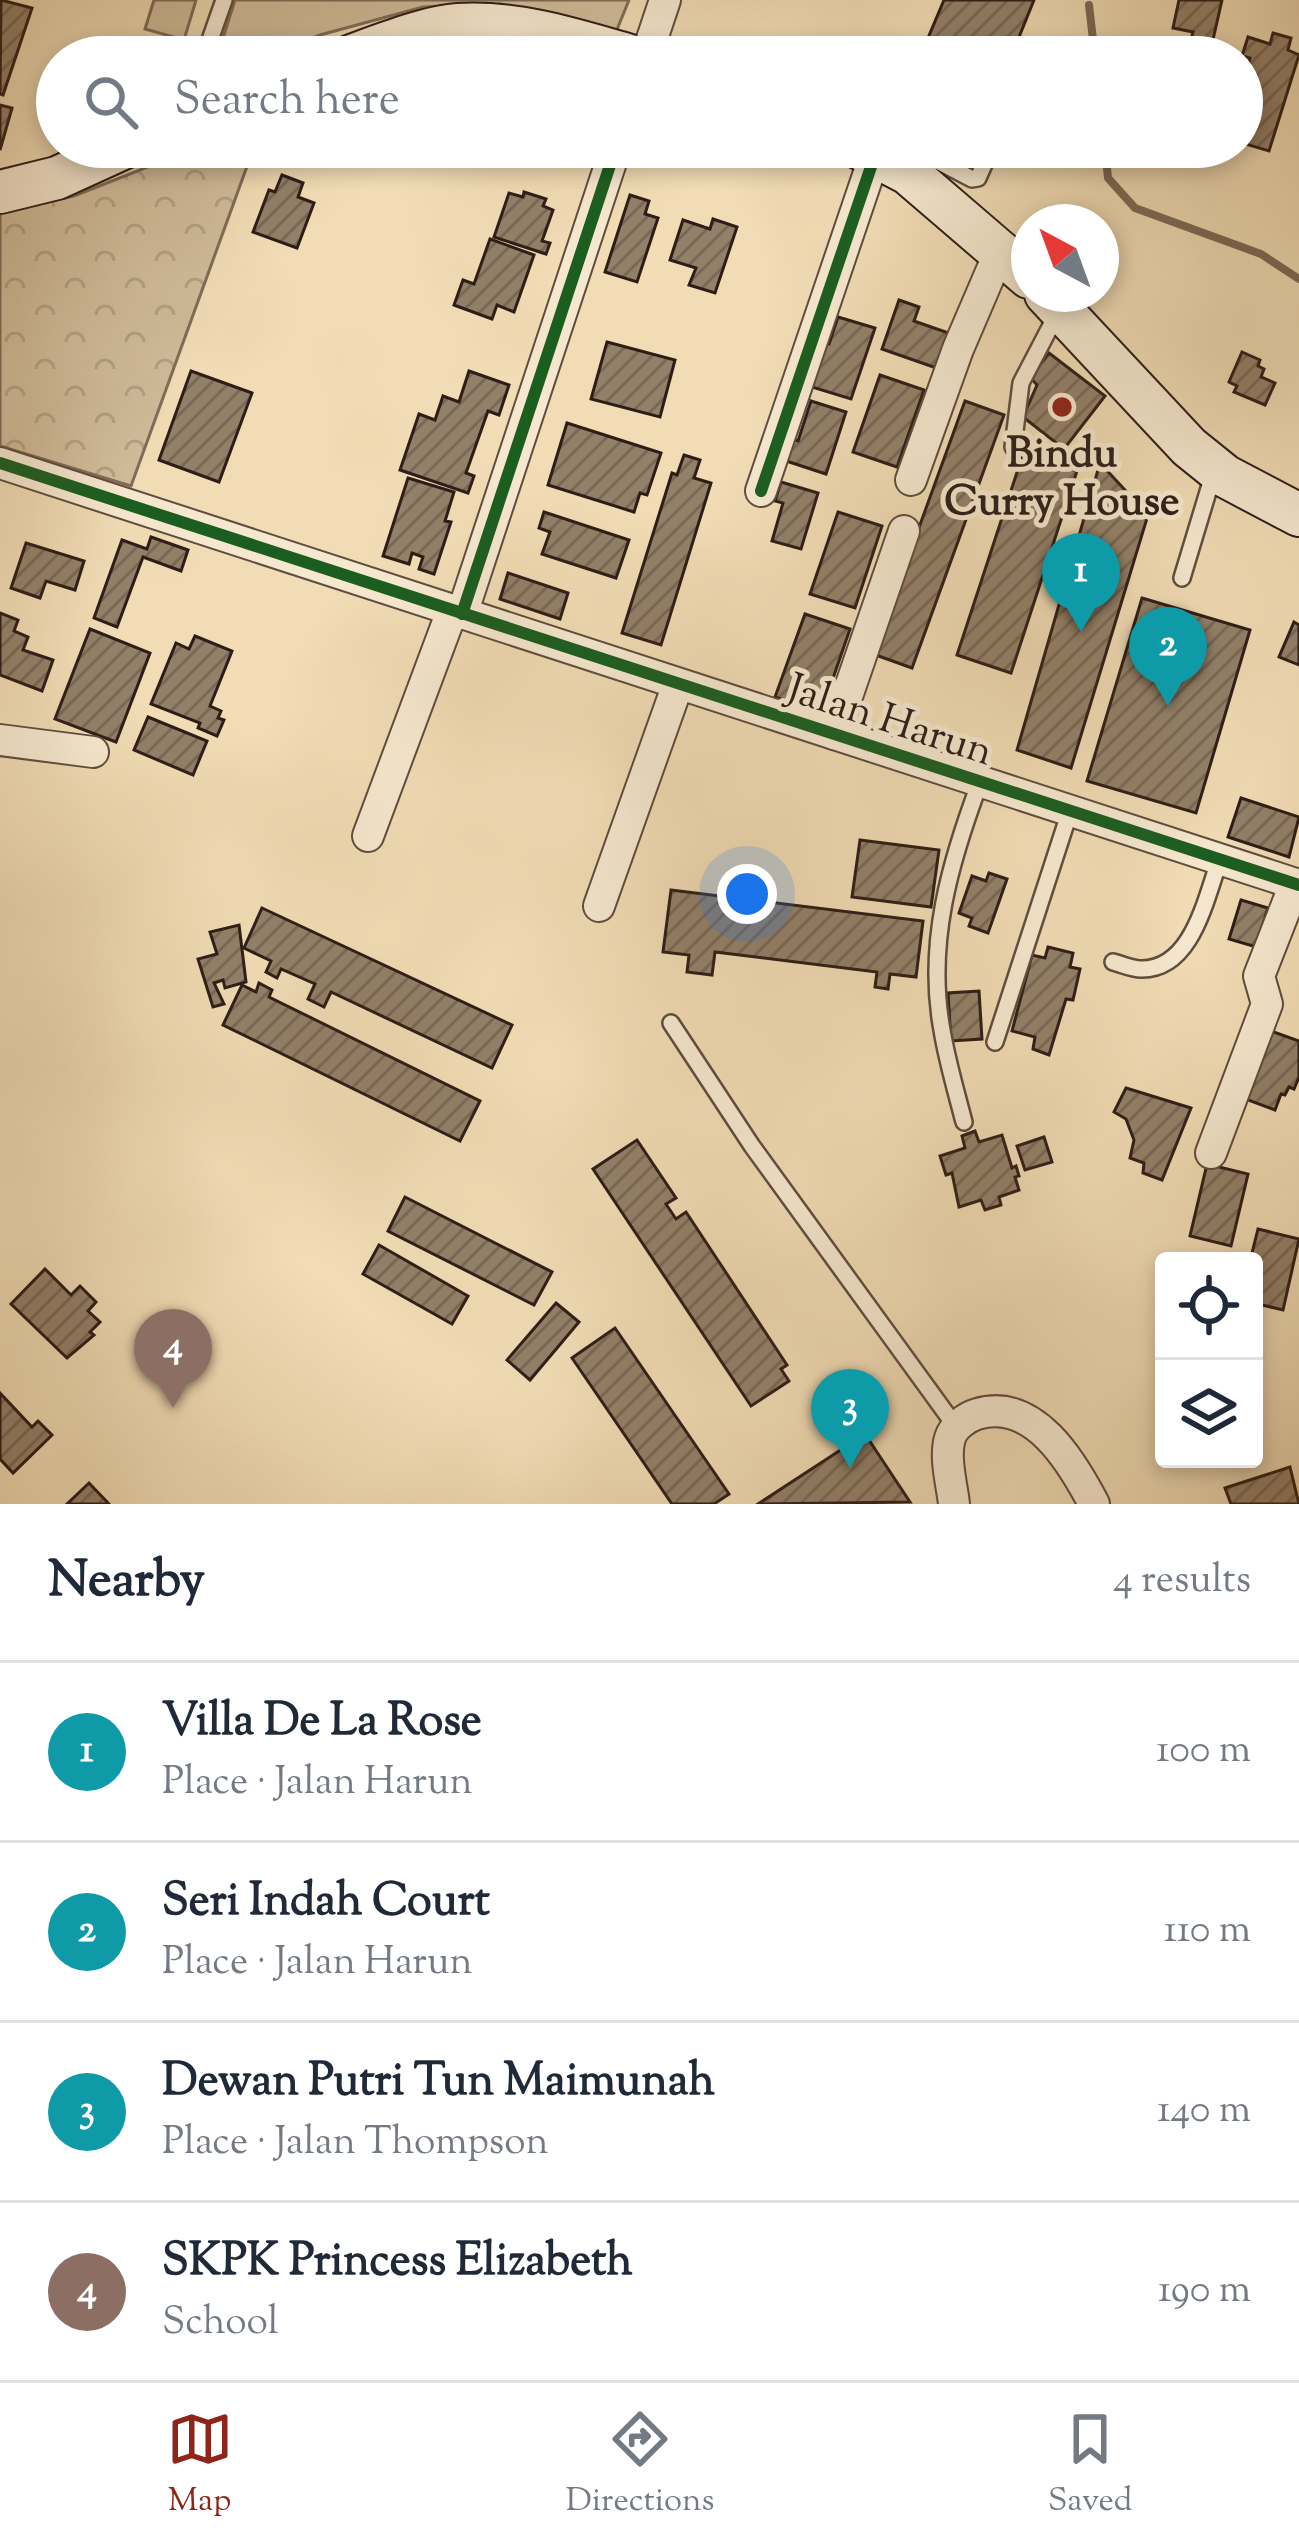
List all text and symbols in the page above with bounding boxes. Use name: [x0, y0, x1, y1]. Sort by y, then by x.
search box: [36, 36, 1263, 168]
icon: search: [78, 69, 144, 135]
text: Search here: [174, 70, 400, 135]
north arrow: [1011, 204, 1119, 312]
marker: Bindu Curry House: [1049, 394, 1075, 420]
place label: Bindu Curry House: [944, 426, 1180, 534]
pin: 1: [1042, 533, 1120, 632]
pin: 2: [1129, 607, 1207, 706]
street label: Jalan Harun: [777, 661, 1000, 784]
your location: [717, 864, 777, 924]
map controls: [1155, 1252, 1263, 1468]
button: locate: [1155, 1252, 1263, 1360]
pin: 4: [134, 1309, 212, 1408]
button: layers: [1155, 1360, 1263, 1468]
pin: 3: [811, 1369, 889, 1468]
text: Nearby: [48, 1546, 205, 1619]
text: 4 results: [1113, 1554, 1251, 1610]
text: Villa De La Rose: [162, 1691, 482, 1756]
text: 1: [80, 1724, 94, 1780]
text: 100 m: [1156, 1724, 1251, 1780]
text: Place · Jalan Harun: [162, 1756, 472, 1812]
text: Seri Indah Court: [162, 1871, 490, 1936]
text: 2: [78, 1904, 96, 1960]
text: 110 m: [1164, 1904, 1251, 1960]
text: Place · Jalan Harun: [162, 1936, 472, 1992]
text: Dewan Putri Tun Maimunah: [162, 2051, 715, 2116]
text: 3: [79, 2084, 95, 2140]
text: 140 m: [1157, 2084, 1251, 2140]
text: Place · Jalan Thompson: [162, 2116, 549, 2172]
text: SKPK Princess Elizabeth: [162, 2231, 633, 2296]
text: 4: [77, 2264, 97, 2320]
text: 190 m: [1158, 2264, 1251, 2320]
text: School: [162, 2296, 279, 2352]
tab: Map: [167, 2406, 233, 2526]
tab: Directions: [566, 2406, 715, 2526]
tab: Saved: [1048, 2406, 1132, 2526]

